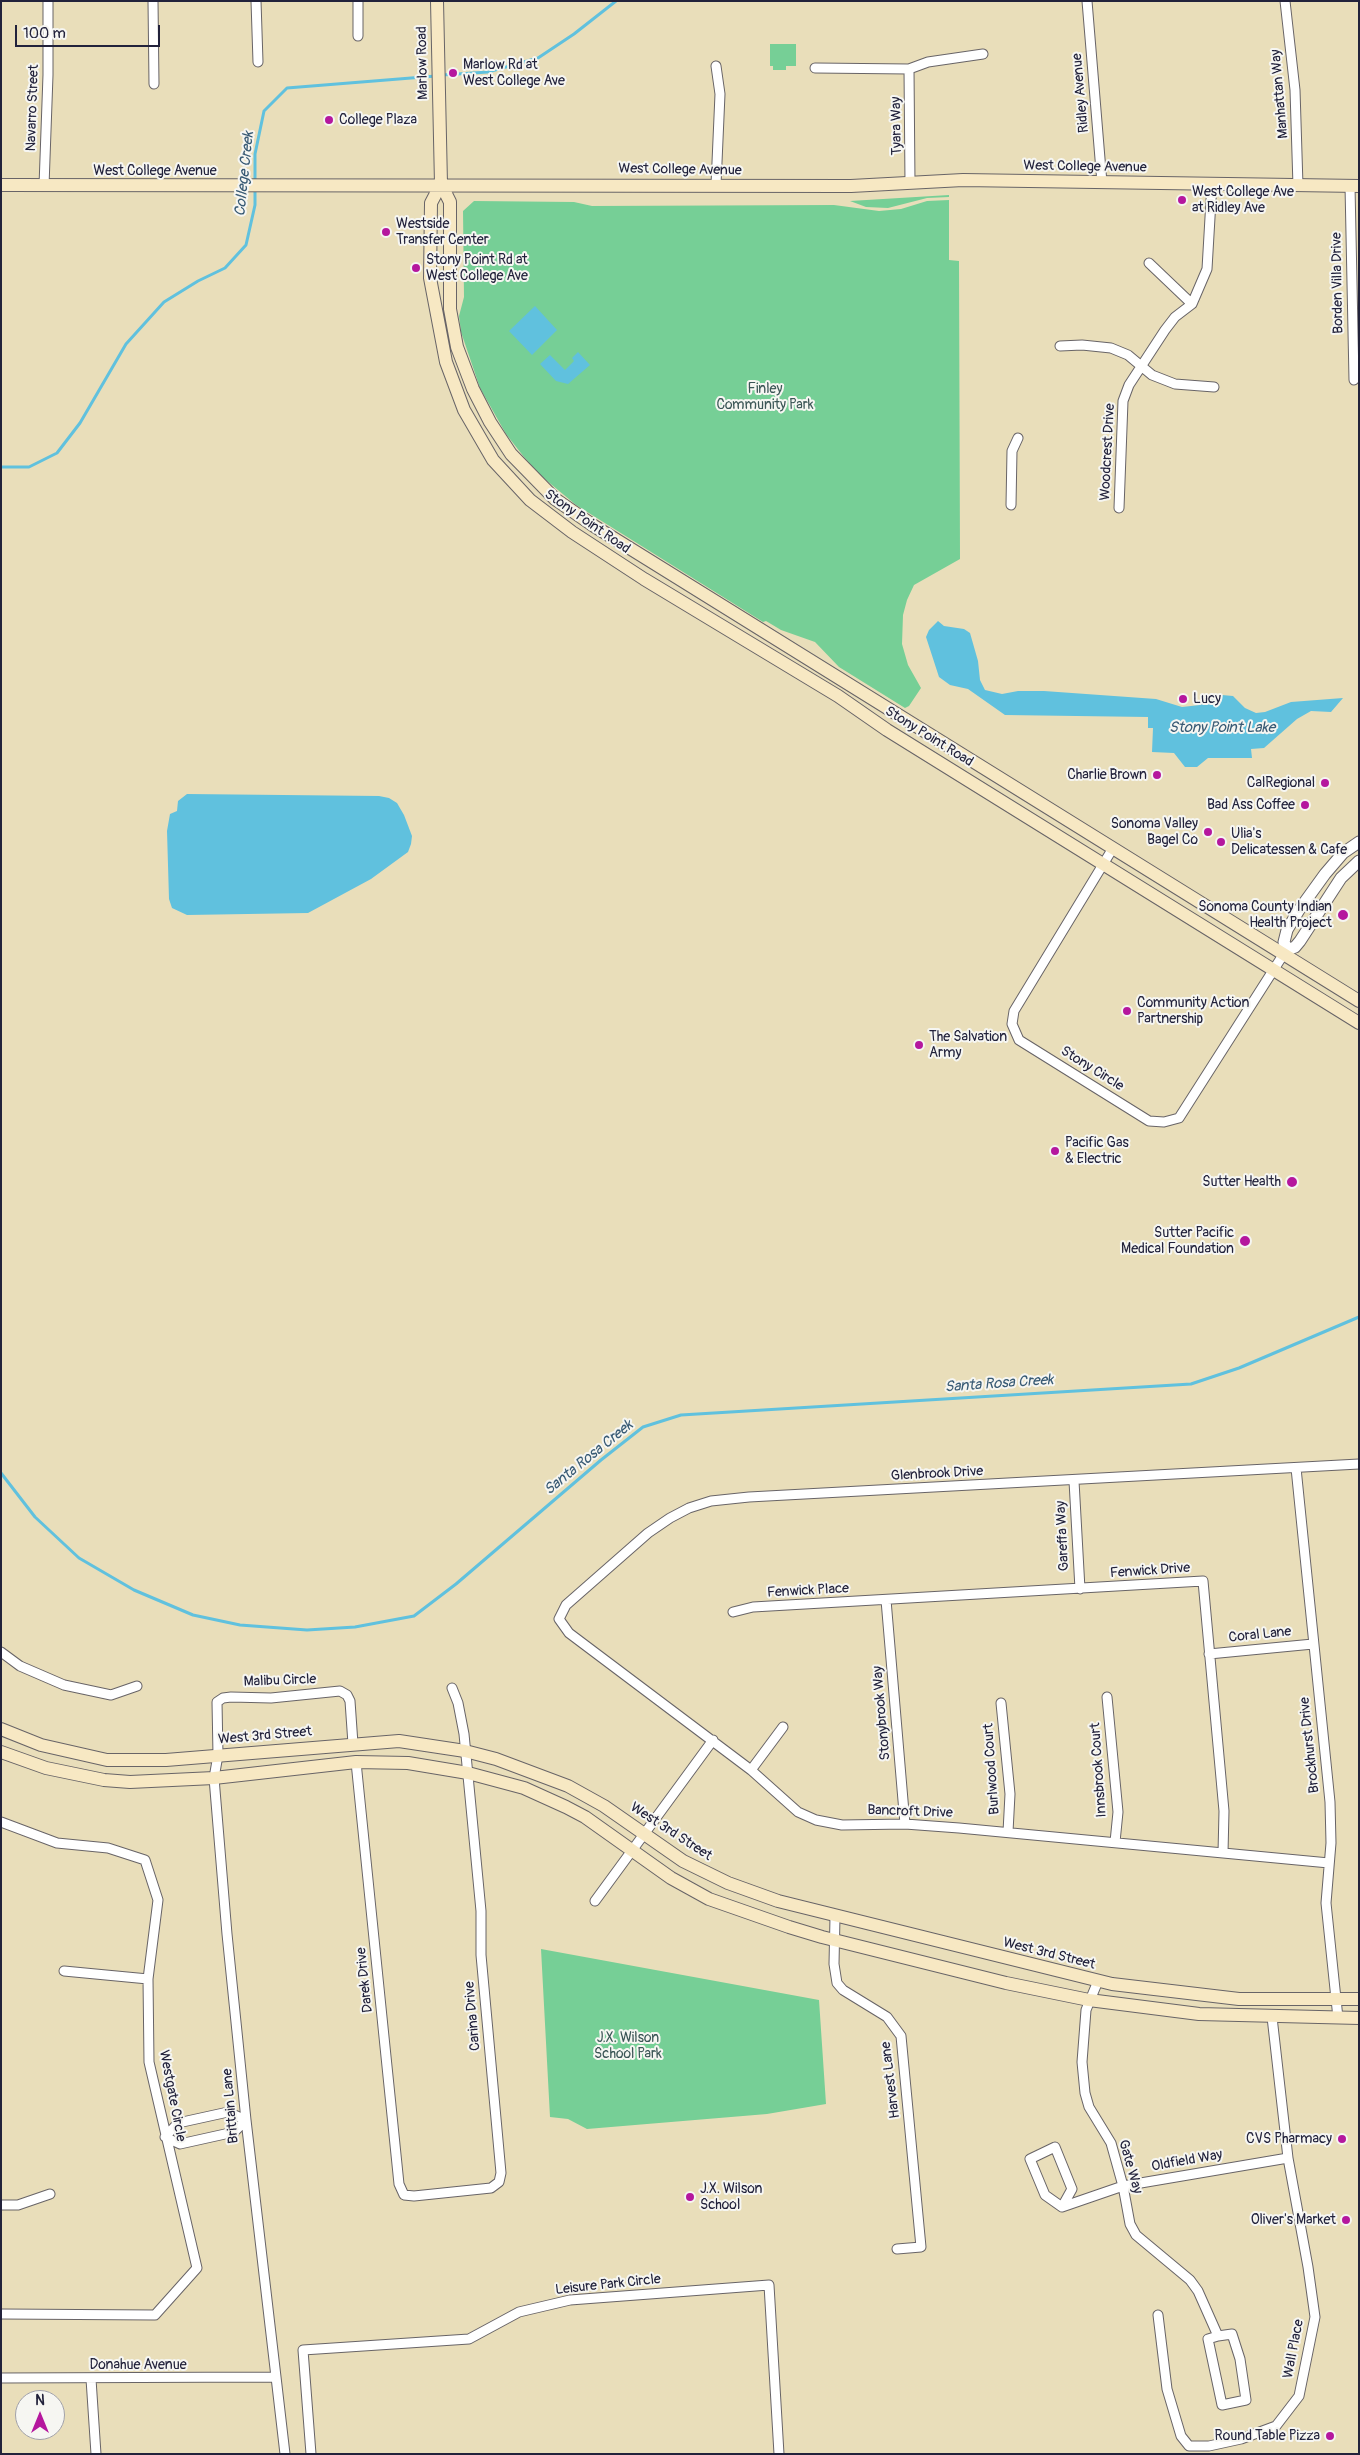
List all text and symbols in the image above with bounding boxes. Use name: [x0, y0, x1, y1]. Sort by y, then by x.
scale bar: [18, 15, 162, 47]
text: 100 m: [23, 24, 66, 43]
street label: Marlow Road: [414, 26, 432, 100]
street label: Manhattan Way: [1268, 49, 1292, 139]
street label: Ridley Avenue: [1069, 53, 1093, 133]
place label: Marlow Rd at West College Ave: [463, 57, 565, 90]
street label: Navarro Street: [23, 64, 43, 152]
marker: Marlow Rd at West College Ave: [447, 67, 459, 79]
street label: Tyara Way: [888, 96, 906, 156]
place label: College Plaza: [339, 112, 417, 128]
marker: College Plaza: [323, 114, 335, 126]
water label: College Creek: [232, 131, 258, 217]
street label: West College Avenue: [1023, 158, 1147, 176]
street label: West College Avenue: [618, 161, 742, 179]
street label: West College Avenue: [93, 163, 217, 179]
place label: West College Ave at Ridley Ave: [1192, 184, 1294, 216]
marker: West College Ave at Ridley Ave: [1176, 194, 1188, 206]
place label: Westside Transfer Center: [396, 216, 489, 248]
marker: Westside Transfer Center: [380, 226, 392, 238]
street label: Borden Villa Drive: [1329, 232, 1347, 334]
place label: Stony Point Rd at West College Ave: [426, 252, 528, 284]
marker: Stony Point Rd at West College Ave: [410, 262, 422, 274]
park label: Finley Community Park: [716, 381, 814, 414]
street label: Woodcrest Drive: [1097, 403, 1119, 501]
street label: Stony Point Road: [541, 486, 633, 558]
place label: Lucy: [1193, 691, 1221, 707]
marker: Lucy: [1177, 693, 1189, 705]
street label: Stony Point Road: [882, 703, 976, 771]
water label: Stony Point Lake: [1169, 719, 1275, 737]
place label: Charlie Brown: [1067, 767, 1147, 783]
marker: Charlie Brown: [1151, 769, 1163, 781]
place label: CalRegional: [1247, 775, 1315, 791]
marker: CalRegional: [1319, 777, 1331, 789]
place label: Bad Ass Coffee: [1207, 797, 1295, 813]
marker: Bad Ass Coffee: [1299, 799, 1311, 811]
place label: Sonoma Valley Bagel Co: [1111, 816, 1198, 849]
marker: Sonoma Valley Bagel Co: [1202, 826, 1214, 838]
place label: Ulia's Delicatessen & Cafe: [1231, 826, 1347, 859]
marker: Ulia's Delicatessen & Cafe: [1215, 836, 1227, 848]
place label: Sonoma County Indian Health Project: [1198, 899, 1332, 932]
marker: Sonoma County Indian Health Project: [1336, 908, 1350, 922]
place label: Community Action Partnership: [1137, 995, 1249, 1028]
marker: Community Action Partnership: [1121, 1005, 1133, 1017]
place label: The Salvation Army: [929, 1029, 1007, 1062]
marker: The Salvation Army: [913, 1039, 925, 1051]
street label: Stony Circle: [1057, 1043, 1127, 1095]
place label: Pacific Gas & Electric: [1065, 1135, 1129, 1168]
marker: Pacific Gas & Electric: [1049, 1145, 1061, 1157]
place label: Sutter Health: [1202, 1174, 1281, 1190]
marker: Sutter Health: [1285, 1175, 1299, 1189]
place label: Sutter Pacific Medical Foundation: [1121, 1225, 1234, 1258]
marker: Sutter Pacific Medical Foundation: [1238, 1234, 1252, 1248]
water label: Santa Rosa Creek: [944, 1371, 1054, 1397]
water label: Santa Rosa Creek: [541, 1417, 637, 1499]
street label: Glenbrook Drive: [890, 1463, 984, 1485]
street label: Gareffa Way: [1053, 1500, 1073, 1572]
street label: Fenwick Drive: [1109, 1560, 1191, 1582]
street label: Fenwick Place: [767, 1580, 849, 1602]
street label: Coral Lane: [1228, 1623, 1292, 1647]
street label: Stonybrook Way: [870, 1665, 894, 1761]
street label: Malibu Circle: [243, 1671, 317, 1691]
street label: Brockhurst Drive: [1297, 1696, 1323, 1794]
street label: Innsbrook Court: [1087, 1722, 1111, 1818]
street label: Burlwood Court: [980, 1723, 1004, 1815]
street label: West 3rd Street: [217, 1724, 313, 1748]
street label: West 3rd Street: [627, 1799, 715, 1865]
street label: Bancroft Drive: [867, 1802, 953, 1822]
street label: West 3rd Street: [1001, 1934, 1097, 1974]
street label: Darek Drive: [353, 1946, 377, 2014]
street label: Carina Drive: [462, 1980, 484, 2052]
park label: J.X. Wilson School Park: [594, 2030, 662, 2062]
street label: Harvest Lane: [878, 2041, 904, 2119]
street label: Westgate Circle: [155, 2049, 189, 2143]
street label: Brittain Lane: [219, 2068, 243, 2144]
place label: CVS Pharmacy: [1246, 2131, 1332, 2147]
marker: CVS Pharmacy: [1336, 2133, 1348, 2145]
street label: Gate Way: [1114, 2138, 1146, 2196]
street label: Oldfield Way: [1150, 2146, 1224, 2176]
place label: J.X. Wilson School: [700, 2181, 762, 2214]
marker: J.X. Wilson School: [684, 2191, 696, 2203]
place label: Oliver's Market: [1251, 2212, 1336, 2228]
marker: Oliver's Market: [1340, 2214, 1352, 2226]
street label: Leisure Park Circle: [554, 2271, 662, 2299]
street label: Wall Place: [1280, 2318, 1308, 2380]
street label: Donahue Avenue: [89, 2357, 187, 2373]
north arrow: [15, 2390, 65, 2440]
text: N: [35, 2392, 45, 2409]
place label: Round Table Pizza: [1215, 2428, 1320, 2444]
marker: Round Table Pizza: [1324, 2430, 1336, 2442]

